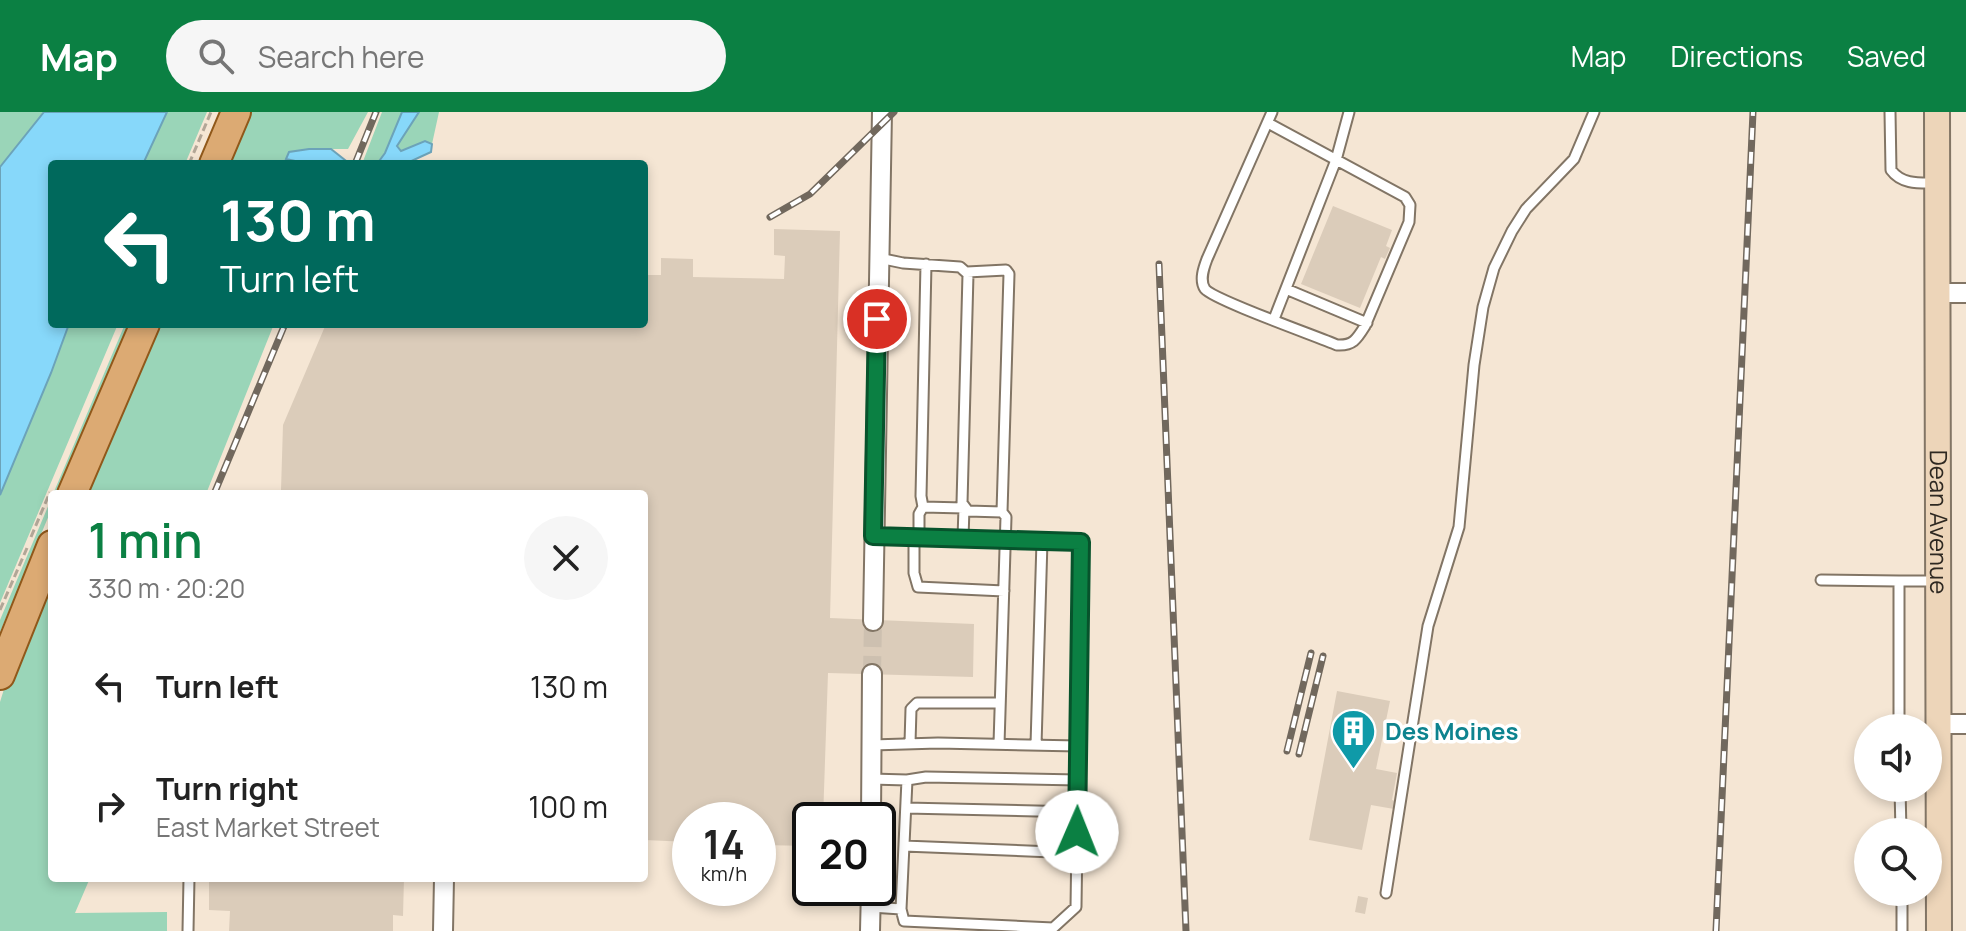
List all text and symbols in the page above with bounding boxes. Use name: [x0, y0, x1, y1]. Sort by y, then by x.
search box: [166, 20, 726, 92]
text: Map: [40, 30, 118, 82]
icon: search: [194, 34, 238, 78]
text: Search here: [258, 36, 425, 77]
text: Map: [1571, 37, 1626, 75]
text: Directions: [1670, 37, 1803, 75]
text: Saved: [1847, 37, 1926, 75]
text: 130 m: [220, 181, 376, 258]
icon: left: [88, 192, 192, 296]
text: Turn left: [220, 254, 359, 303]
pin: [843, 285, 911, 353]
icon: arrive: [855, 297, 899, 341]
street label: Dean Avenue: [1923, 450, 1956, 594]
text: 1 min: [88, 507, 202, 572]
button: close: [524, 516, 608, 600]
text: 330 m · 20:20: [88, 570, 245, 606]
icon: left: [88, 664, 132, 708]
text: Turn left: [156, 666, 279, 707]
text: 130 m: [530, 666, 608, 707]
building icon: Des Moines: [1330, 708, 1378, 771]
place label: Des Moines: [1385, 714, 1518, 747]
map controls: [1854, 714, 1942, 906]
button: sound: [1854, 714, 1942, 802]
text: Turn right: [156, 768, 299, 809]
icon: right: [88, 784, 132, 828]
text: 100 m: [528, 786, 608, 827]
position arrow: [1035, 790, 1119, 874]
speed limit sign: 20: [792, 802, 896, 906]
text: East Market Street: [156, 809, 380, 845]
text: 14: [703, 816, 745, 871]
button: search: [1854, 818, 1942, 906]
text: km/h: [701, 860, 747, 887]

